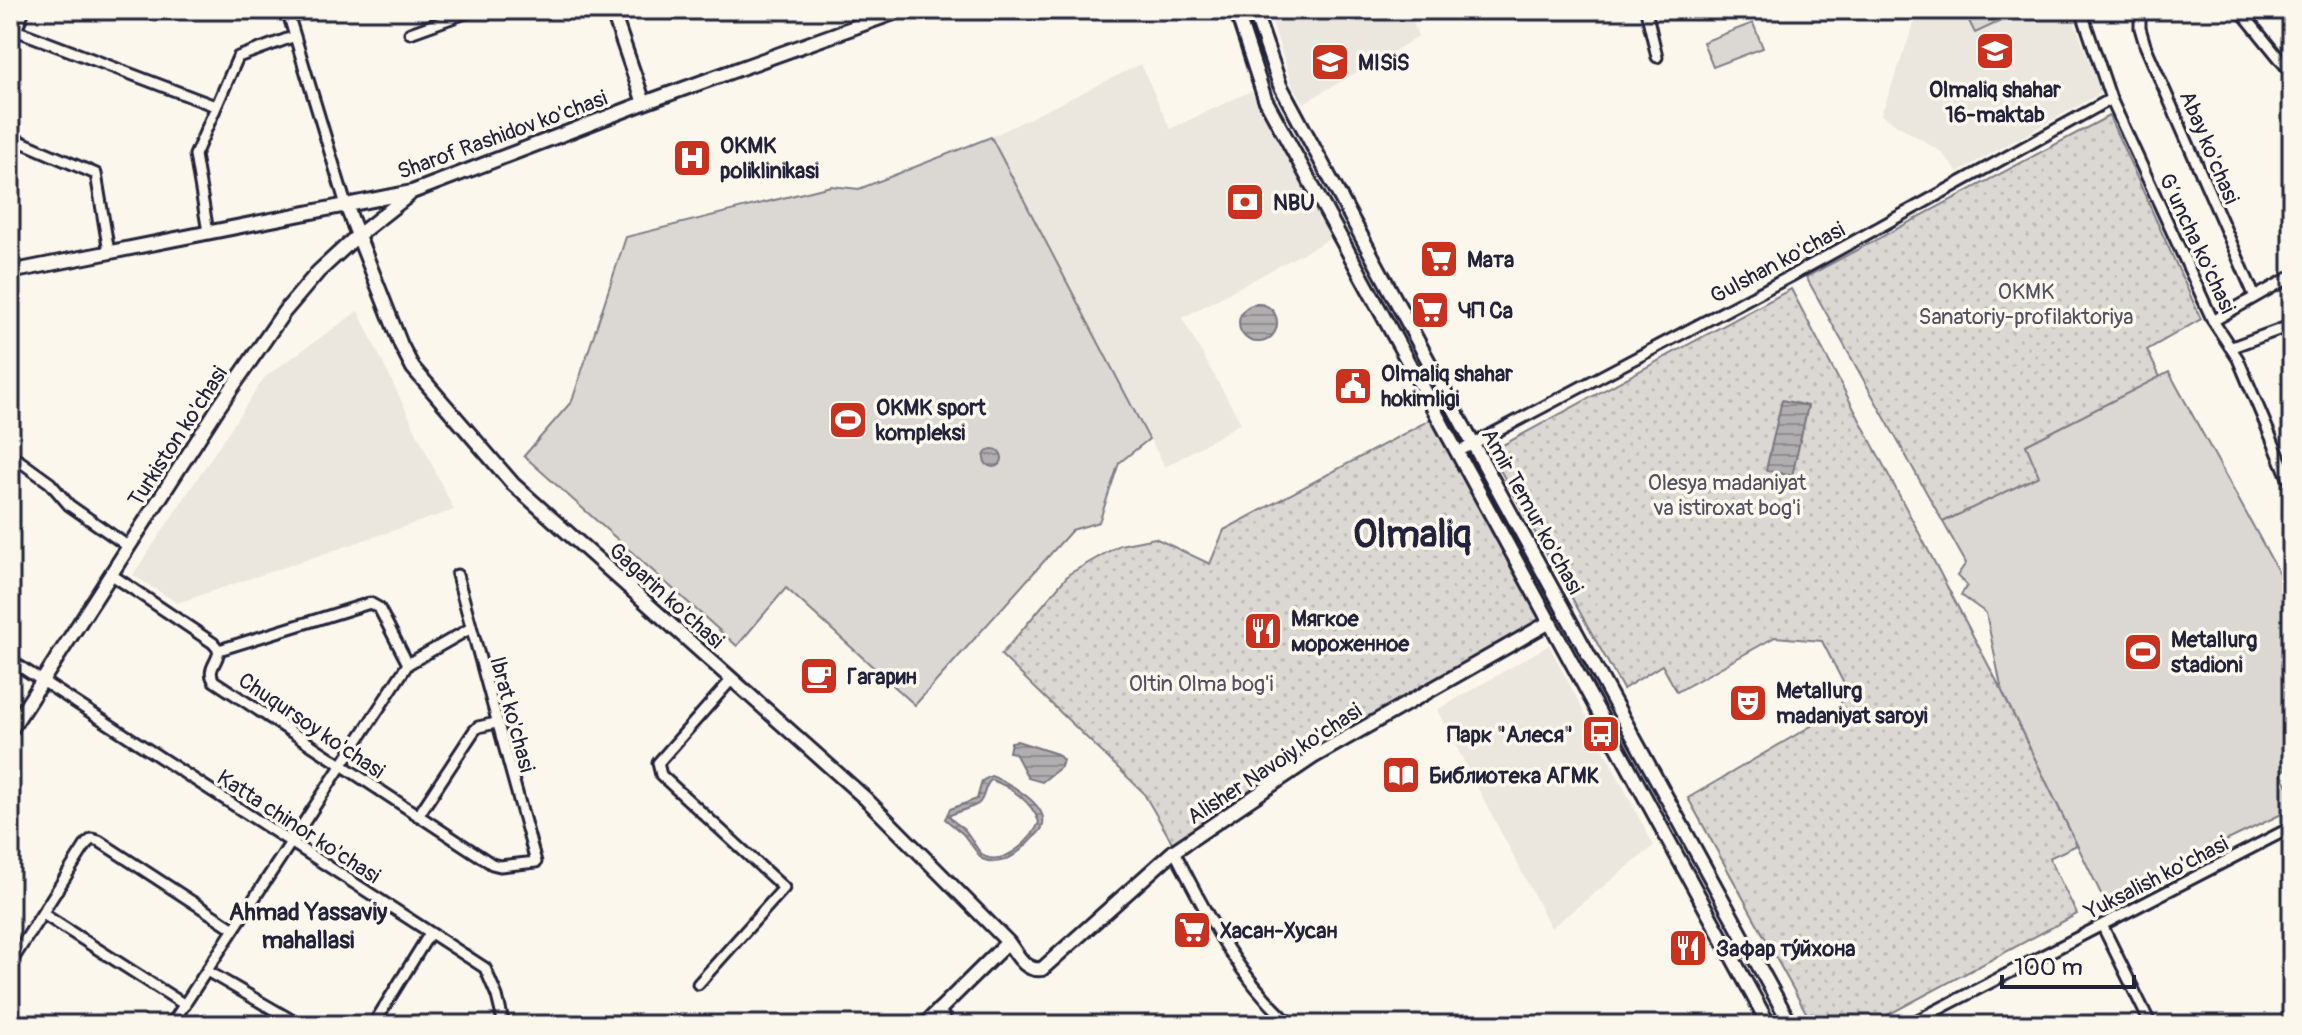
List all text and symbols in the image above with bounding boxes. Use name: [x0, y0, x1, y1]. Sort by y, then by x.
school or university icon: Olmaliq shahar 16-maktab: [1974, 30, 2016, 72]
school or university icon: MISiS: [1309, 41, 1351, 83]
place label: MISiS: [1358, 49, 1410, 77]
place label: Olmaliq shahar 16-maktab: [1929, 76, 2062, 129]
street label: Sharof Rashidov ko'chasi: [394, 84, 611, 186]
street label: Abay ko'chasi: [2173, 87, 2246, 208]
place label: OKMK poliklinikasi: [720, 132, 819, 185]
hospital icon: OKMK poliklinikasi: [671, 137, 713, 179]
street label: G‘uncha ko'chasi: [2152, 169, 2242, 318]
bank icon: NBU: [1224, 181, 1266, 223]
place label: NBU: [1273, 189, 1315, 217]
street label: Gulshan ko'chasi: [1705, 216, 1850, 310]
supermarket icon: Мата: [1418, 238, 1460, 280]
place label: Мата: [1467, 246, 1514, 274]
park label: OKMK Sanatoriy-profilaktoriya: [1919, 278, 2133, 331]
supermarket icon: ЧП Са: [1409, 289, 1451, 331]
place label: ЧП Са: [1458, 297, 1513, 325]
place label: Olmaliq shahar hokimligi: [1381, 360, 1514, 413]
street label: Turkiston ko'chasi: [122, 361, 234, 512]
public building icon: Olmaliq shahar hokimligi: [1332, 365, 1374, 407]
place label: OKMK sport kompleksi: [875, 394, 987, 447]
sports icon: OKMK sport kompleksi: [827, 399, 869, 441]
street label: Amir Temur ko'chasi: [1475, 424, 1589, 599]
park label: Olesya madaniyat va istiroxat bog'i: [1648, 469, 1806, 522]
district label: Olmaliq: [1353, 511, 1471, 559]
street label: Gagarin ko'chasi: [603, 537, 730, 655]
place label: Мягкое мороженное: [1291, 605, 1410, 658]
restaurant icon: Мягкое мороженное: [1242, 610, 1284, 652]
place label: Metallurg stadioni: [2171, 626, 2257, 679]
sports icon: Metallurg stadioni: [2122, 631, 2164, 673]
street label: Ibrat ko'chasi: [483, 653, 541, 775]
cafe icon: Гагарин: [798, 655, 840, 697]
place label: Гагарин: [847, 663, 917, 691]
street label: Chuqursoy ko'chasi: [233, 666, 390, 785]
park label: Oltin Olma bog'i: [1129, 670, 1273, 698]
place label: Metallurg madaniyat saroyi: [1776, 677, 1928, 730]
theatre icon: Metallurg madaniyat saroyi: [1727, 682, 1769, 724]
street label: Alisher Navoiy ko'chasi: [1182, 697, 1367, 831]
bus stop icon: Парк "Алеся": [1580, 713, 1622, 755]
place label: Парк "Алеся": [1447, 721, 1573, 749]
library icon: Библиотека АГМК: [1380, 754, 1422, 796]
place label: Библиотека АГМК: [1429, 762, 1599, 790]
street label: Katta chinor ko'chasi: [212, 764, 385, 890]
street label: Yuksalish ko'chasi: [2079, 830, 2233, 927]
district label: Ahmad Yassaviy mahallasi: [229, 898, 388, 955]
supermarket icon: Хасан-Хусан: [1171, 909, 1213, 951]
place label: Хасан-Хусан: [1220, 917, 1337, 945]
restaurant icon: Зафар тýйхона: [1667, 927, 1709, 969]
place label: Зафар тýйхона: [1716, 935, 1855, 963]
scale bar: [2002, 939, 2134, 989]
text: 100 m: [2014, 953, 2083, 982]

